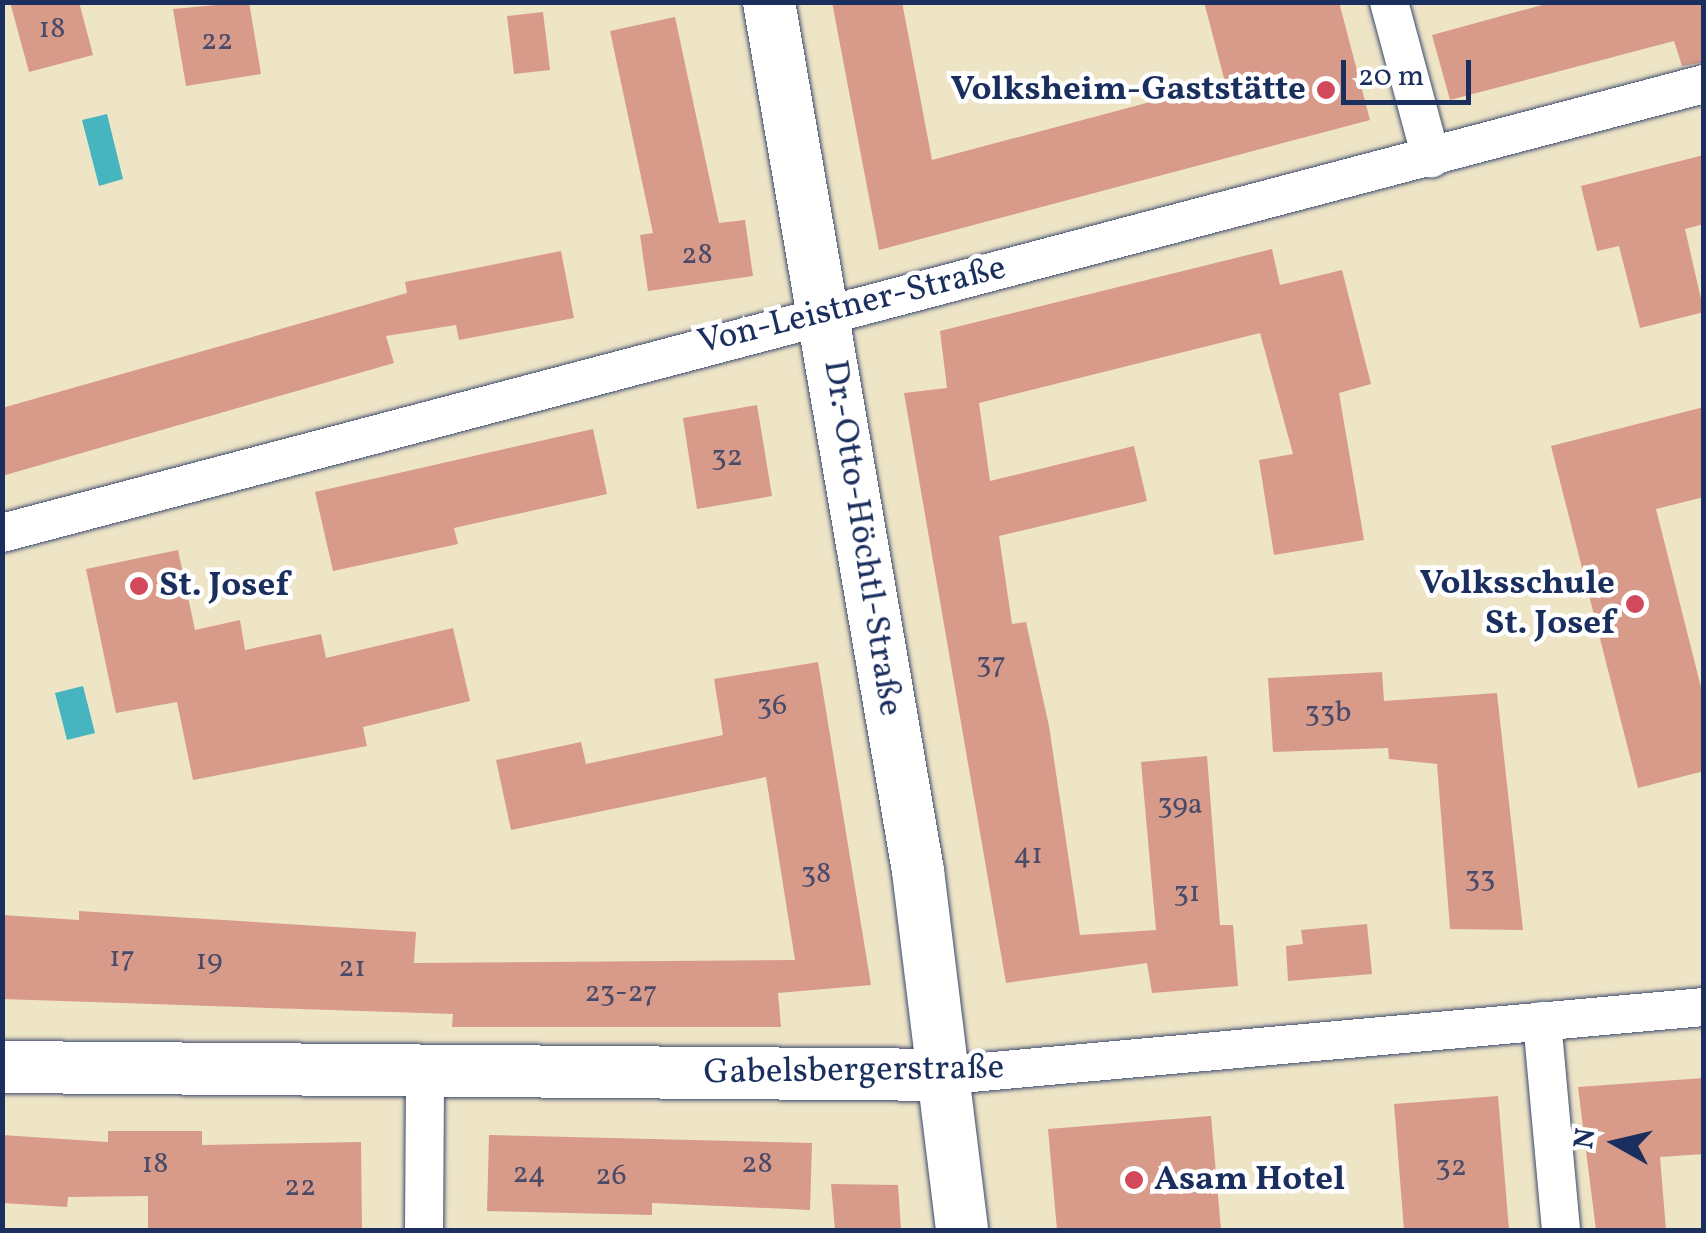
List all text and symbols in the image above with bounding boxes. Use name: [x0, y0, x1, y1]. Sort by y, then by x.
house number: 18: [39, 11, 65, 47]
house number: 22: [201, 23, 233, 59]
scale bar: [1346, 40, 1476, 102]
text: 20 m: [1358, 56, 1424, 98]
place label: Volksheim-Gaststätte: [951, 69, 1306, 111]
marker: Volksheim-Gaststätte: [1315, 79, 1337, 101]
house number: 28: [681, 237, 713, 273]
street label: Von-Leistner-Straße: [694, 247, 1010, 365]
street label: Dr.-Otto-Höchtl-Straße: [813, 357, 911, 719]
house number: 32: [711, 439, 743, 475]
place label: Volksschule St. Josef: [1420, 563, 1615, 645]
place label: St. Josef: [159, 565, 289, 607]
marker: St. Josef: [128, 575, 150, 597]
marker: Volksschule St. Josef: [1624, 593, 1646, 615]
house number: 37: [976, 646, 1006, 682]
house number: 36: [757, 688, 787, 724]
house number: 33b: [1305, 695, 1351, 731]
house number: 39a: [1157, 787, 1203, 823]
house number: 41: [1013, 837, 1043, 873]
house number: 38: [801, 856, 831, 892]
house number: 33: [1465, 860, 1495, 896]
house number: 31: [1173, 875, 1201, 911]
house number: 17: [109, 940, 135, 976]
house number: 19: [195, 943, 223, 979]
house number: 21: [338, 950, 366, 986]
house number: 23-27: [584, 975, 658, 1011]
street label: Gabelsbergerstraße: [703, 1047, 1005, 1095]
north arrow: [1566, 1093, 1666, 1193]
text: N: [1565, 1126, 1607, 1152]
house number: 18: [142, 1146, 168, 1182]
house number: 28: [741, 1146, 773, 1182]
house number: 32: [1435, 1149, 1467, 1185]
house number: 24: [512, 1156, 546, 1192]
house number: 26: [595, 1158, 627, 1194]
place label: Asam Hotel: [1154, 1159, 1345, 1201]
house number: 22: [284, 1169, 316, 1205]
marker: Asam Hotel: [1123, 1169, 1145, 1191]

